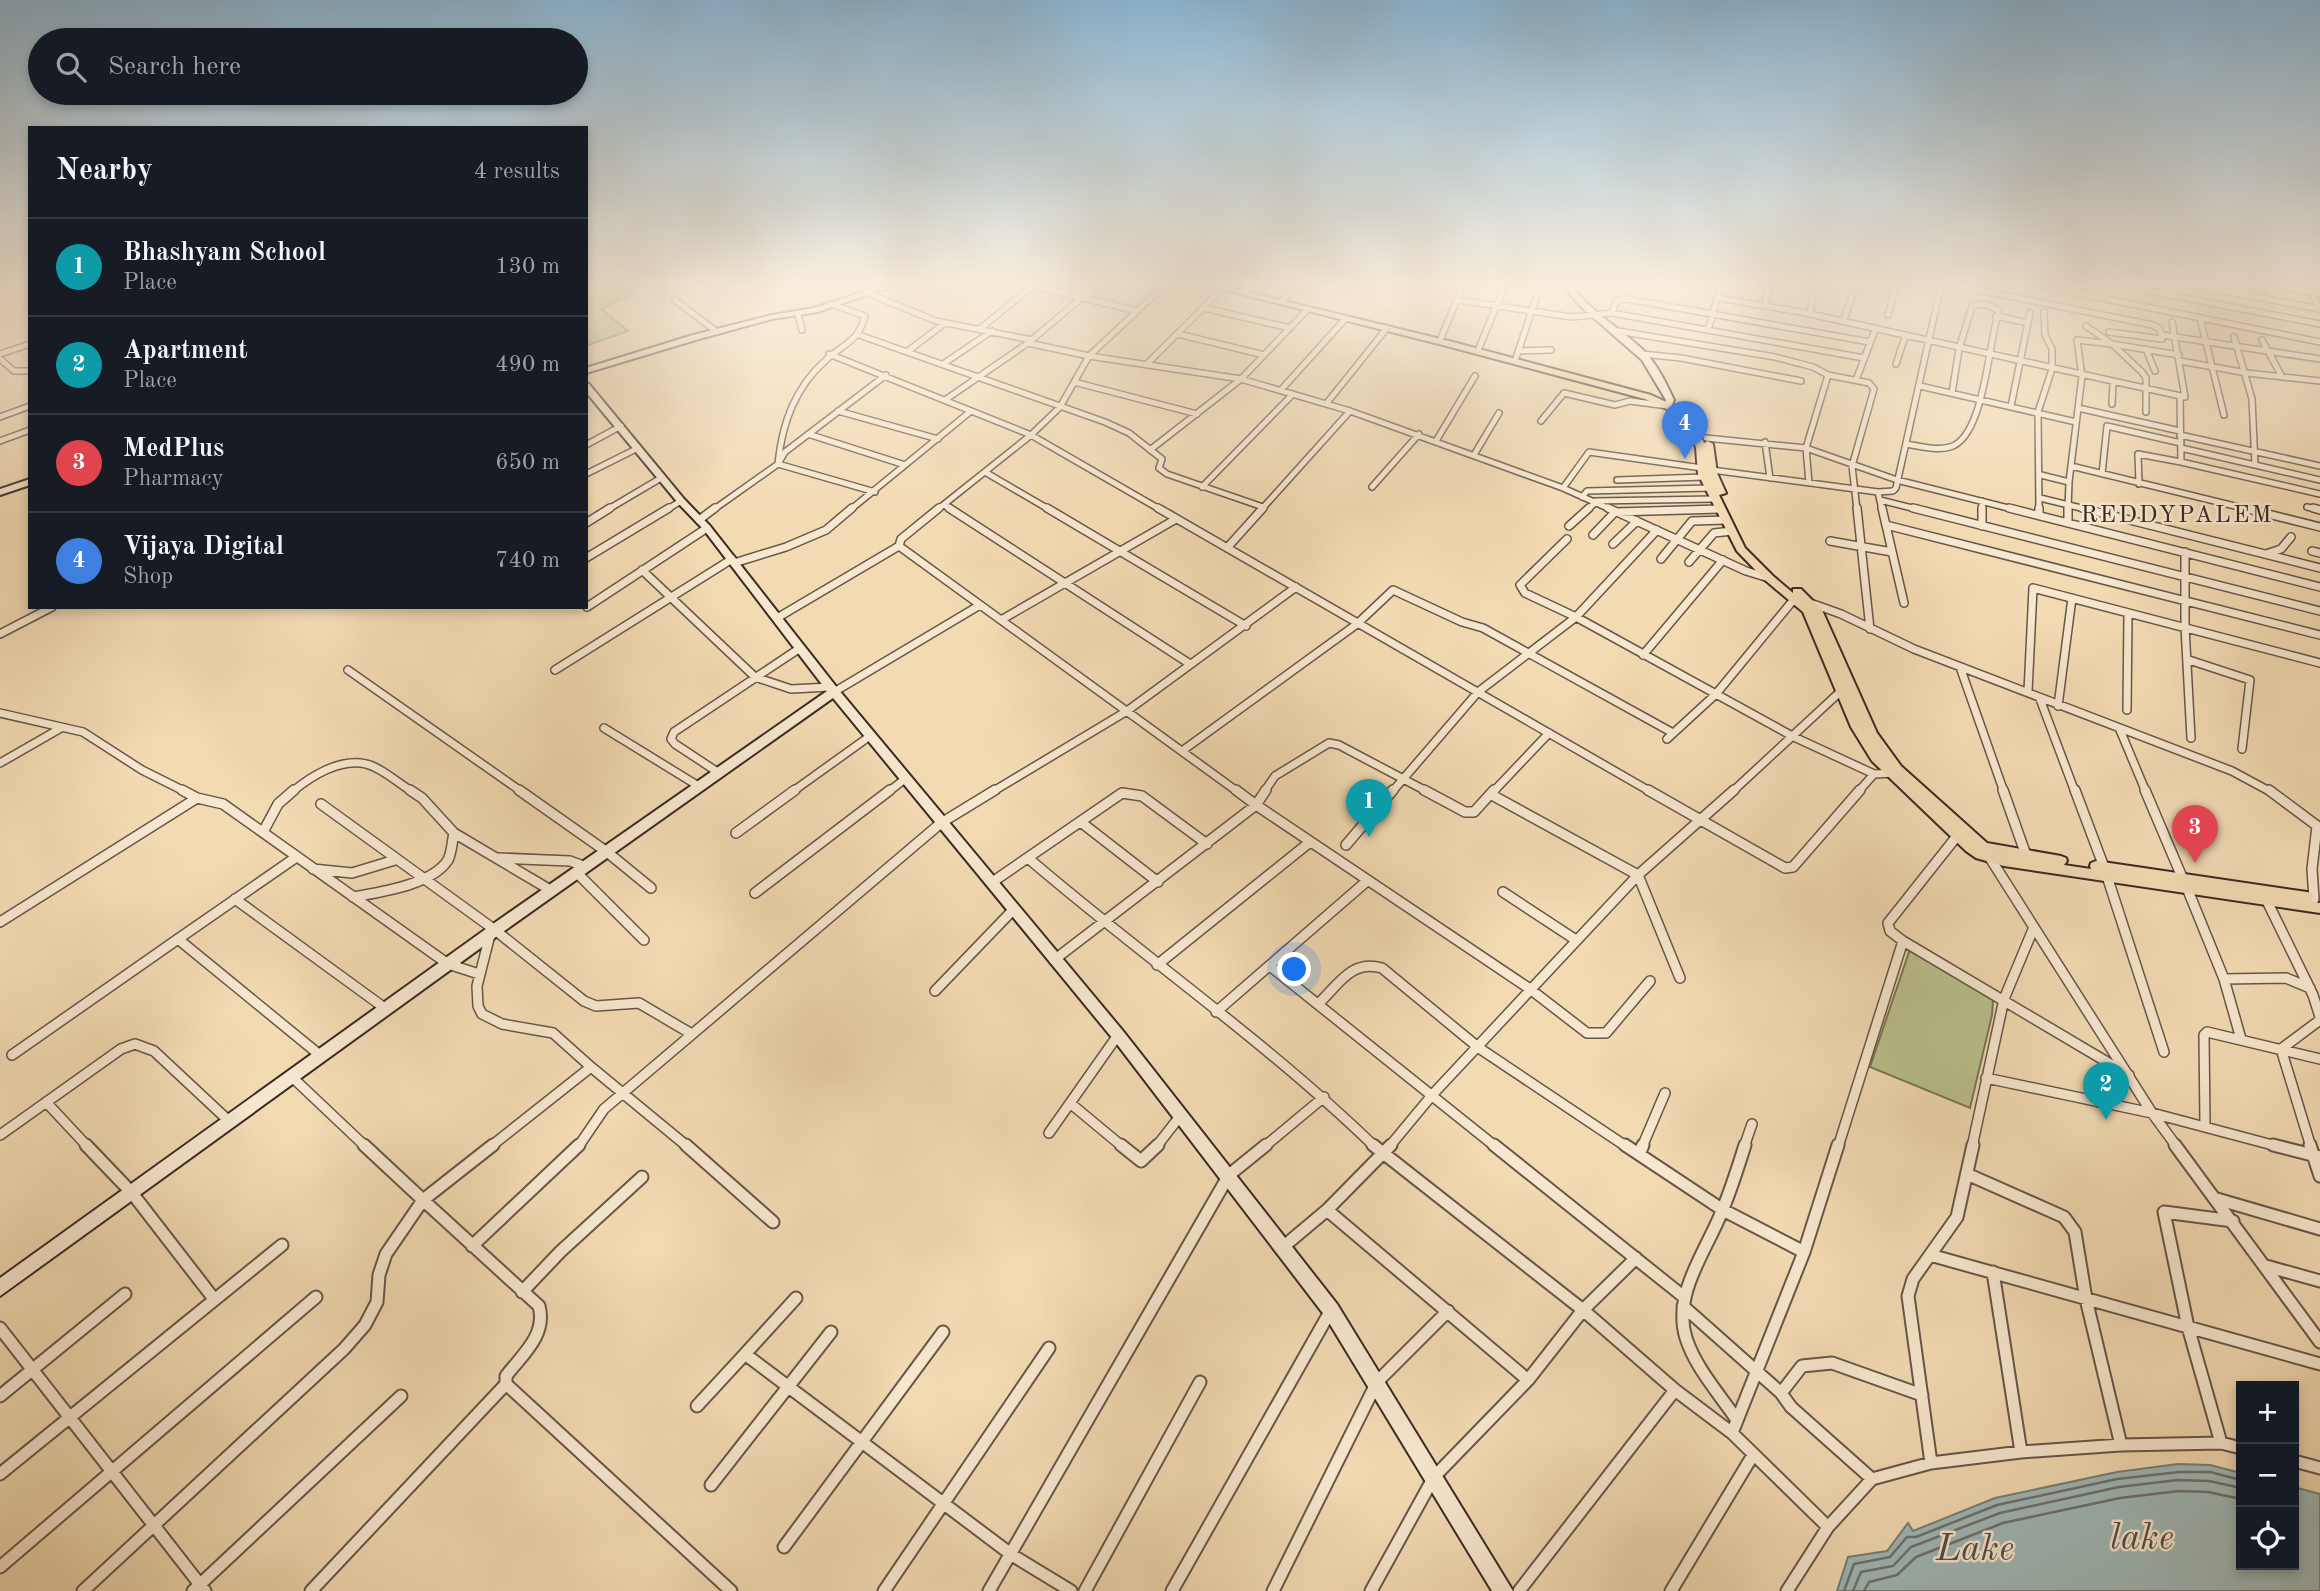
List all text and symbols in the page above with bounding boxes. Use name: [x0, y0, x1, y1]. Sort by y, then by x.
search box: [28, 28, 588, 105]
icon: search: [52, 48, 90, 86]
text: Search here: [108, 54, 241, 80]
text: Nearby: [56, 156, 153, 186]
text: 4 results: [474, 160, 560, 183]
text: Bhashyam School: [123, 240, 326, 266]
text: 1: [72, 255, 86, 278]
text: 130 m: [495, 255, 560, 278]
text: Place: [123, 271, 177, 294]
text: Apartment: [123, 338, 248, 364]
text: 2: [72, 353, 86, 376]
text: 490 m: [495, 353, 560, 376]
text: Place: [123, 369, 177, 392]
pin: 4: [1662, 401, 1708, 459]
text: MedPlus: [123, 436, 224, 462]
text: 3: [72, 451, 86, 474]
text: 650 m: [495, 451, 560, 474]
text: Pharmacy: [123, 467, 224, 490]
district label: REDDYPALEM: [2080, 504, 2274, 528]
text: Vijaya Digital: [123, 534, 284, 560]
text: 4: [72, 549, 86, 572]
text: 740 m: [495, 549, 560, 572]
text: Shop: [123, 565, 173, 588]
pin: 1: [1346, 779, 1392, 837]
pin: 3: [2172, 805, 2218, 863]
your location: [1277, 952, 1311, 986]
pin: 2: [2083, 1062, 2129, 1120]
map controls: [2236, 1381, 2299, 1570]
button: +: [2236, 1381, 2299, 1444]
button: −: [2236, 1444, 2299, 1507]
button: locate: [2236, 1507, 2299, 1570]
water label: lake: [2110, 1521, 2174, 1558]
water label: Lake: [1935, 1532, 2014, 1569]

